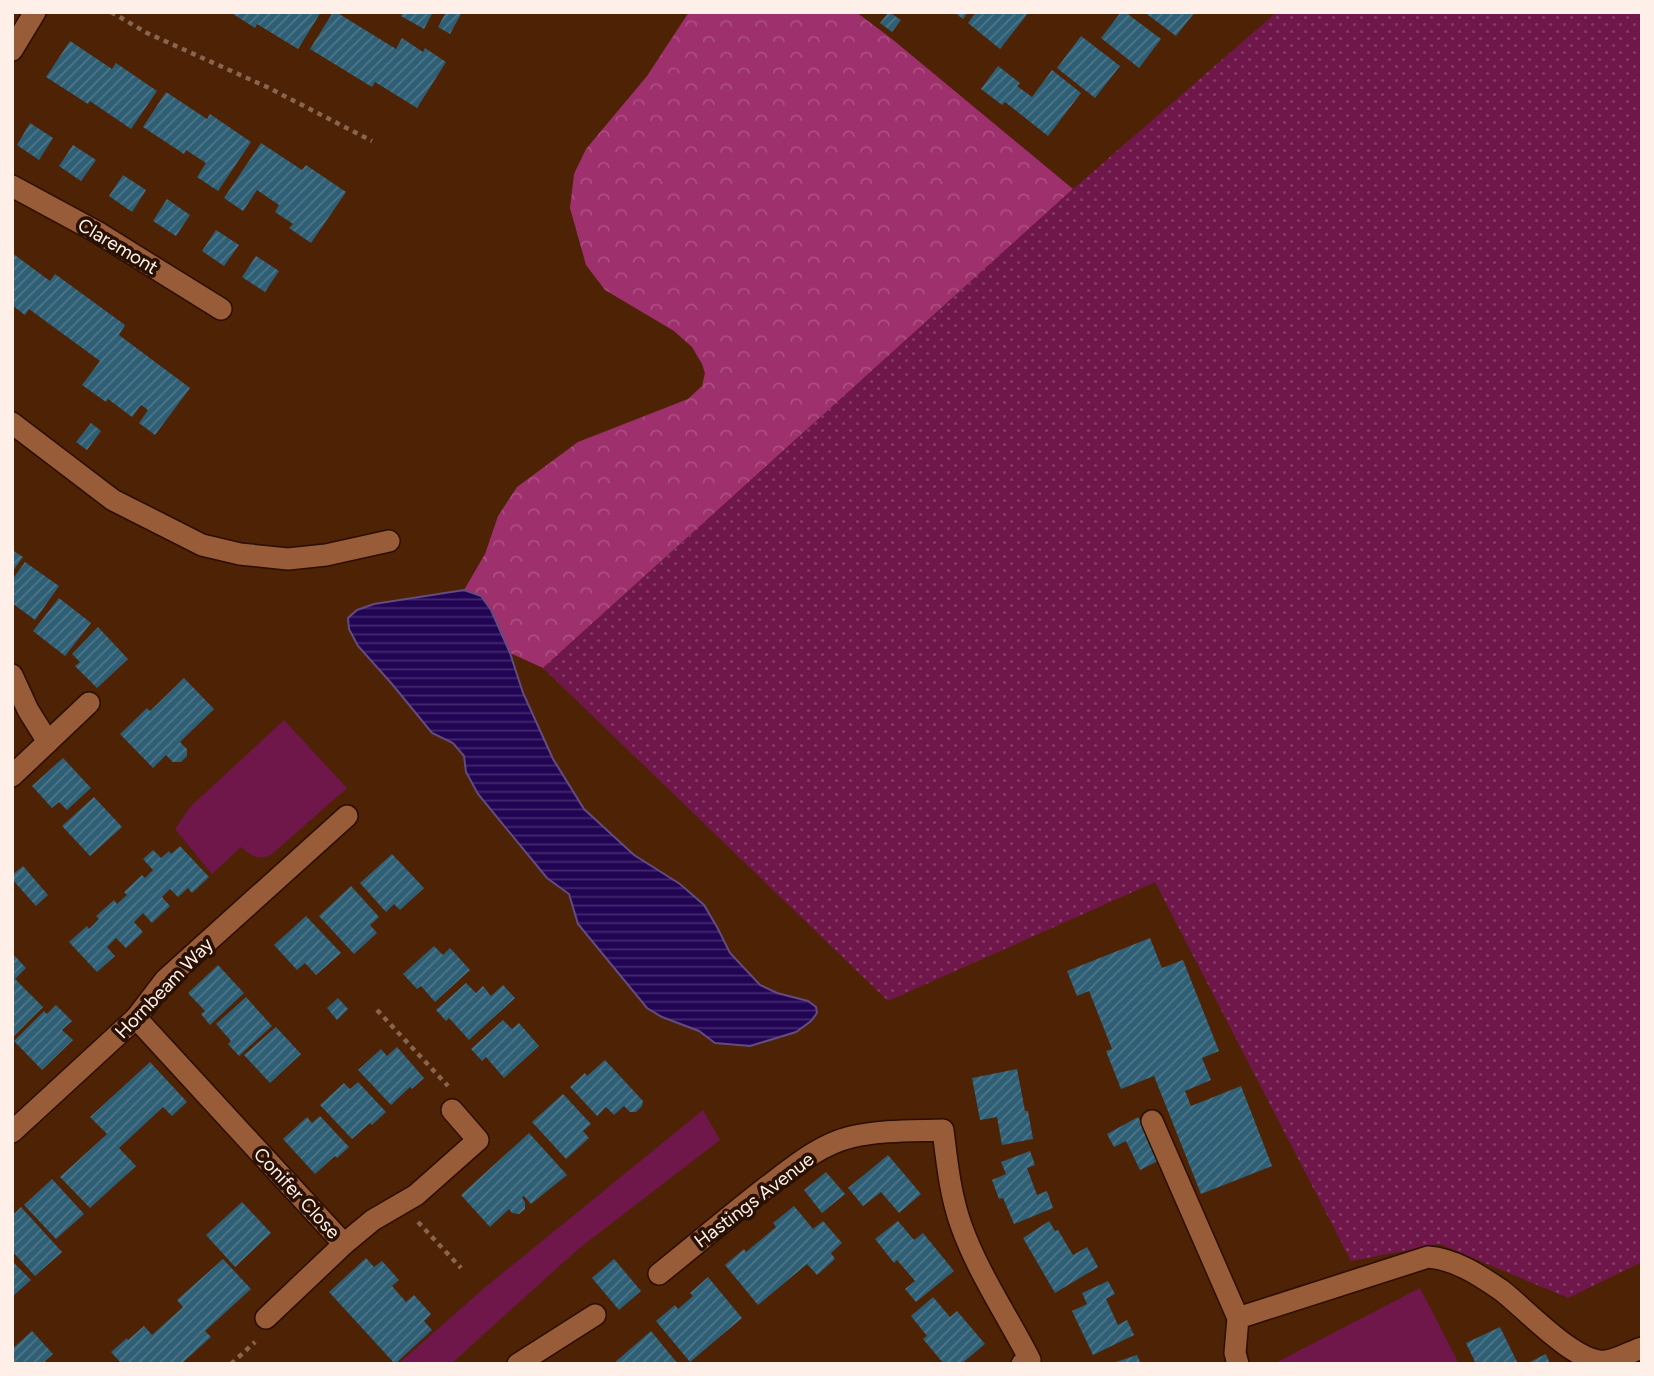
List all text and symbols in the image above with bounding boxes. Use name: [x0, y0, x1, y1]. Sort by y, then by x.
street label: Claremont: [74, 213, 162, 279]
street label: Hornbeam Way: [110, 933, 218, 1043]
street label: Conifer Close: [249, 1143, 345, 1243]
street label: Hastings Avenue: [690, 1147, 818, 1253]

